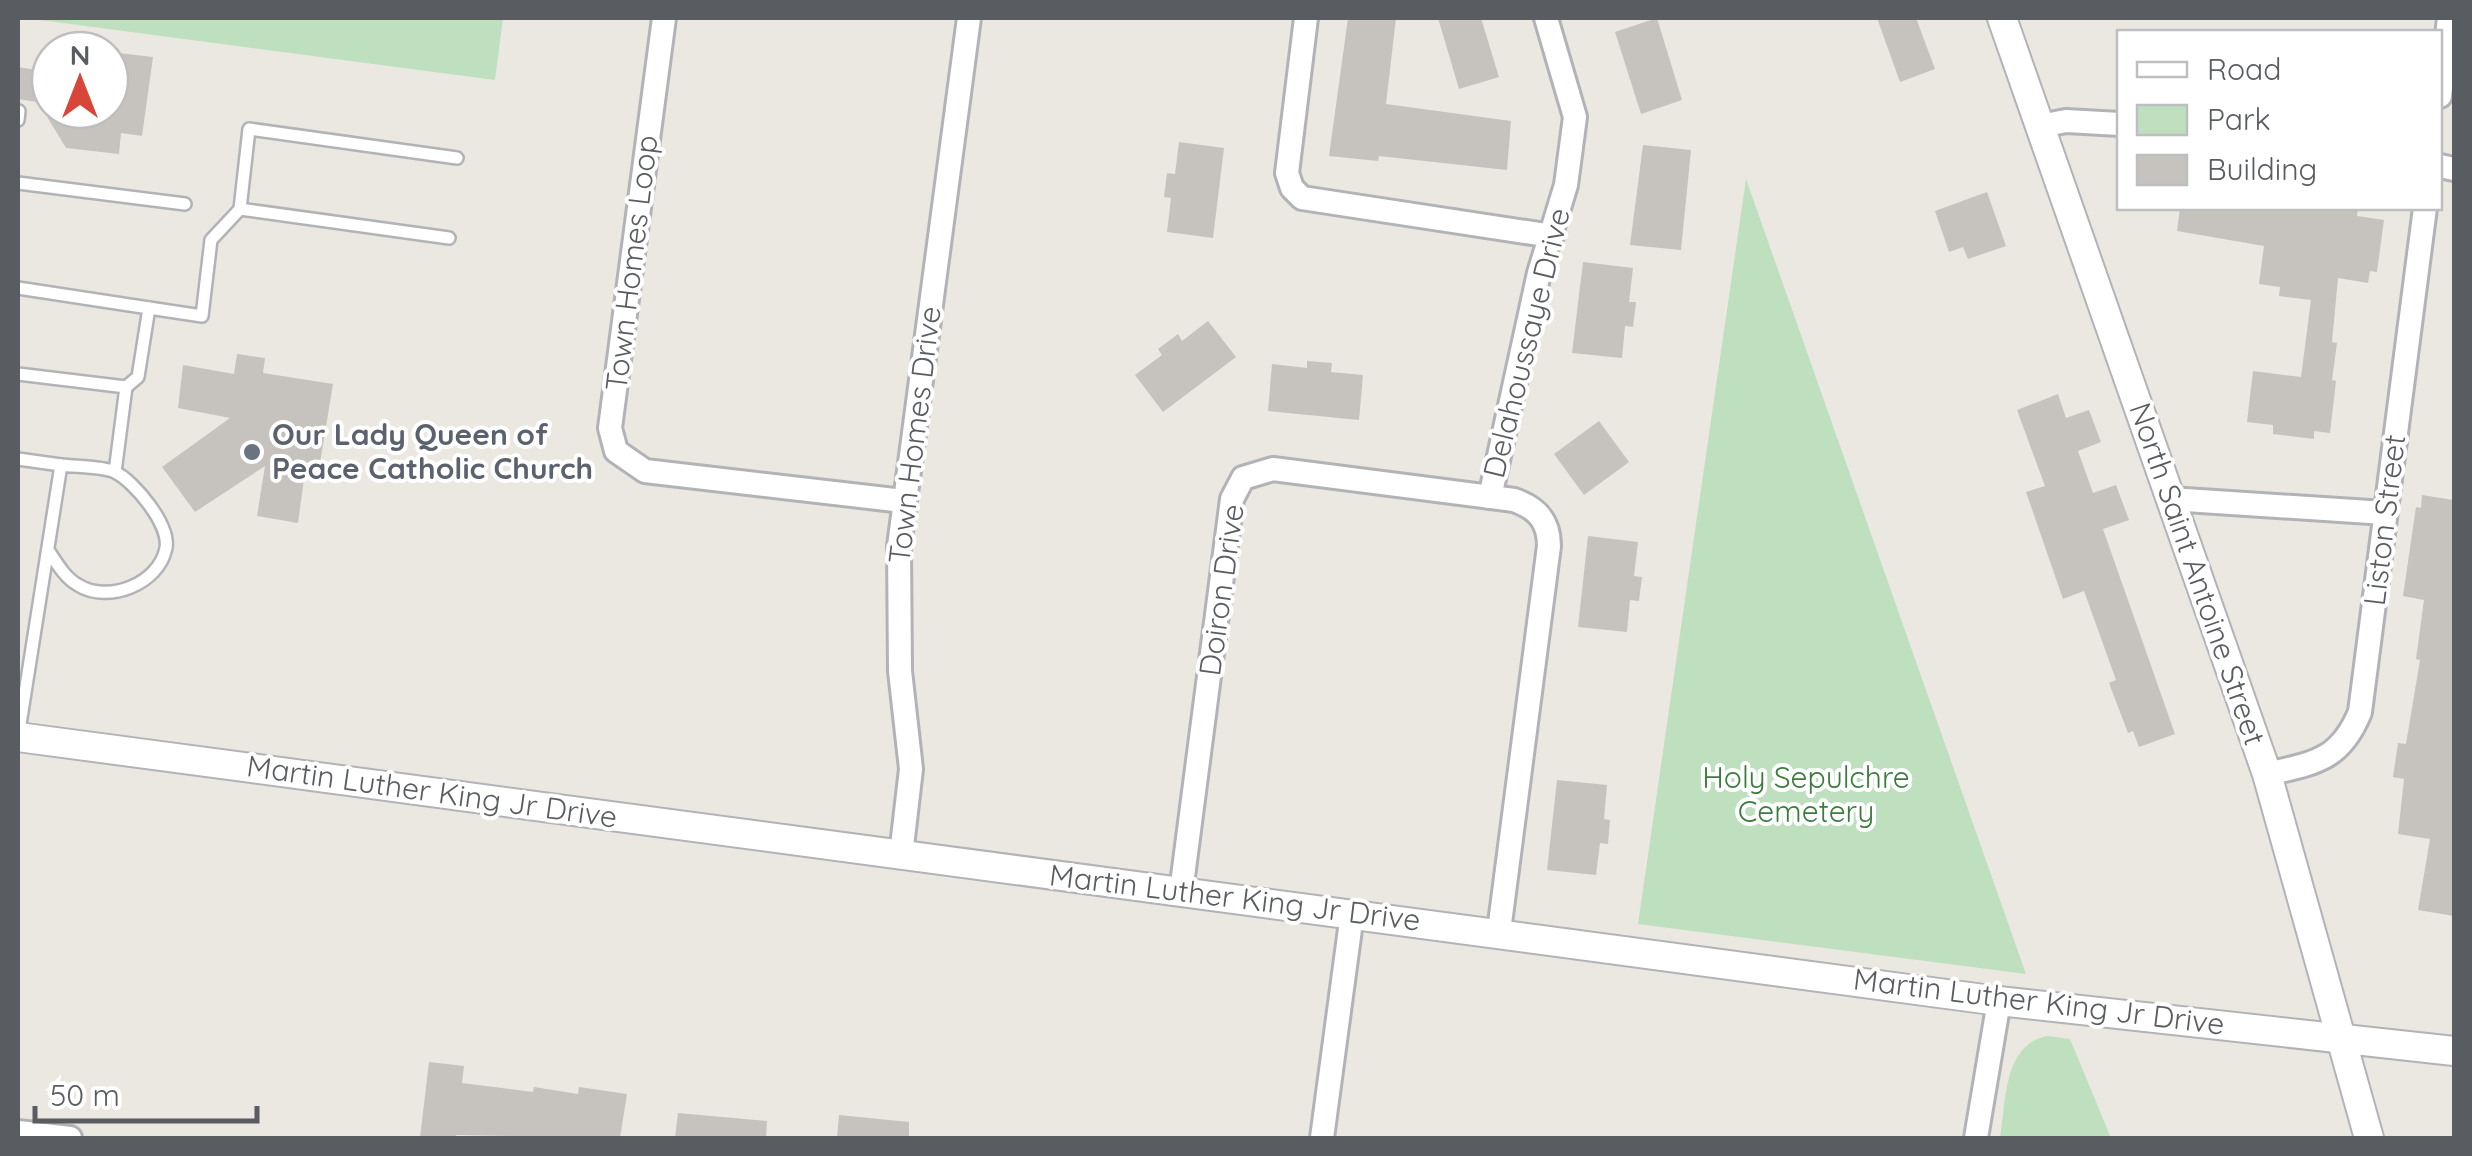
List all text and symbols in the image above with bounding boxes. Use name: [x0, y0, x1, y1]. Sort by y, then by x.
north arrow: [30, 30, 130, 130]
legend: [2117, 30, 2442, 210]
text: N: [70, 37, 90, 72]
text: Road: [2207, 50, 2281, 88]
text: Park: [2207, 100, 2271, 138]
street label: Town Homes Loop: [596, 133, 666, 393]
text: Building: [2207, 150, 2317, 188]
street label: Delahoussaye Drive: [1474, 204, 1578, 482]
street label: Town Homes Drive: [879, 304, 949, 566]
street label: North Saint Antoine Street: [2121, 397, 2274, 750]
place label: Our Lady Queen of Peace Catholic Church: [272, 415, 593, 487]
street label: Liston Street: [2355, 432, 2413, 608]
marker: Our Lady Queen of Peace Catholic Church: [241, 441, 263, 463]
street label: Doiron Drive: [1190, 502, 1252, 678]
street label: Martin Luther King Jr Drive: [245, 746, 620, 836]
park label: Holy Sepulchre Cemetery: [1702, 758, 1910, 830]
street label: Martin Luther King Jr Drive: [1047, 855, 1423, 939]
street label: Martin Luther King Jr Drive: [1851, 959, 2227, 1043]
scale bar: [35, 1061, 258, 1123]
text: 50 m: [50, 1076, 120, 1114]

